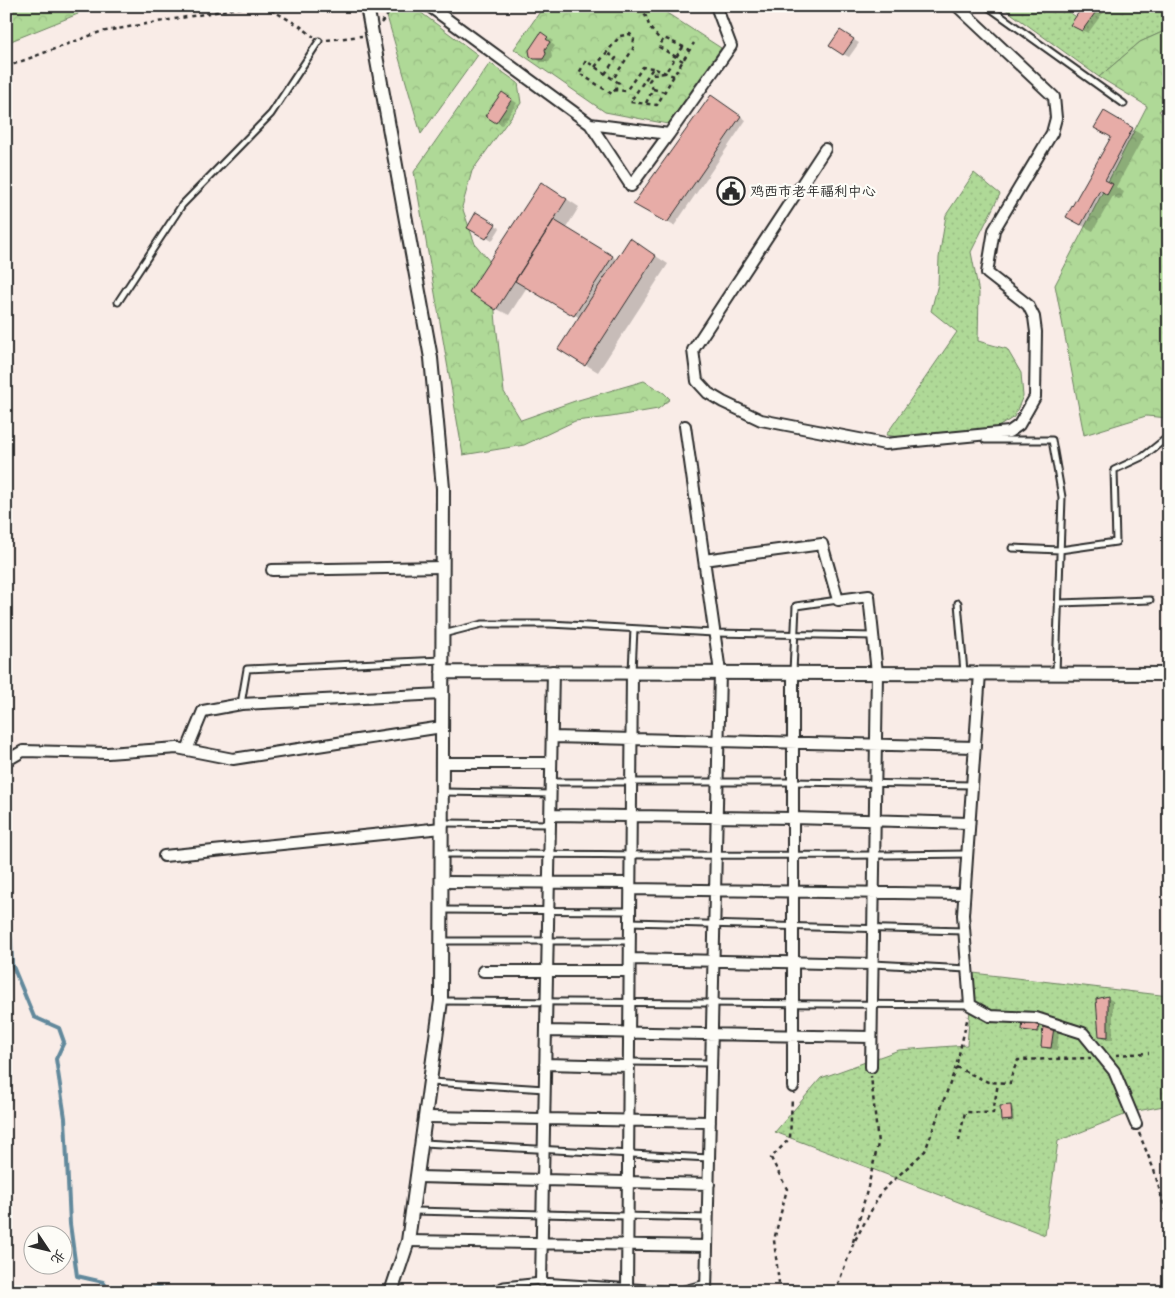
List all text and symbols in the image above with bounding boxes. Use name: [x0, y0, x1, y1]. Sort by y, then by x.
public building icon: 鸡西市老年福利中心: [716, 176, 746, 206]
place label: 鸡西市老年福利中心: [750, 183, 876, 200]
north arrow: [22, 1226, 72, 1276]
text: 北: [47, 1247, 69, 1268]

